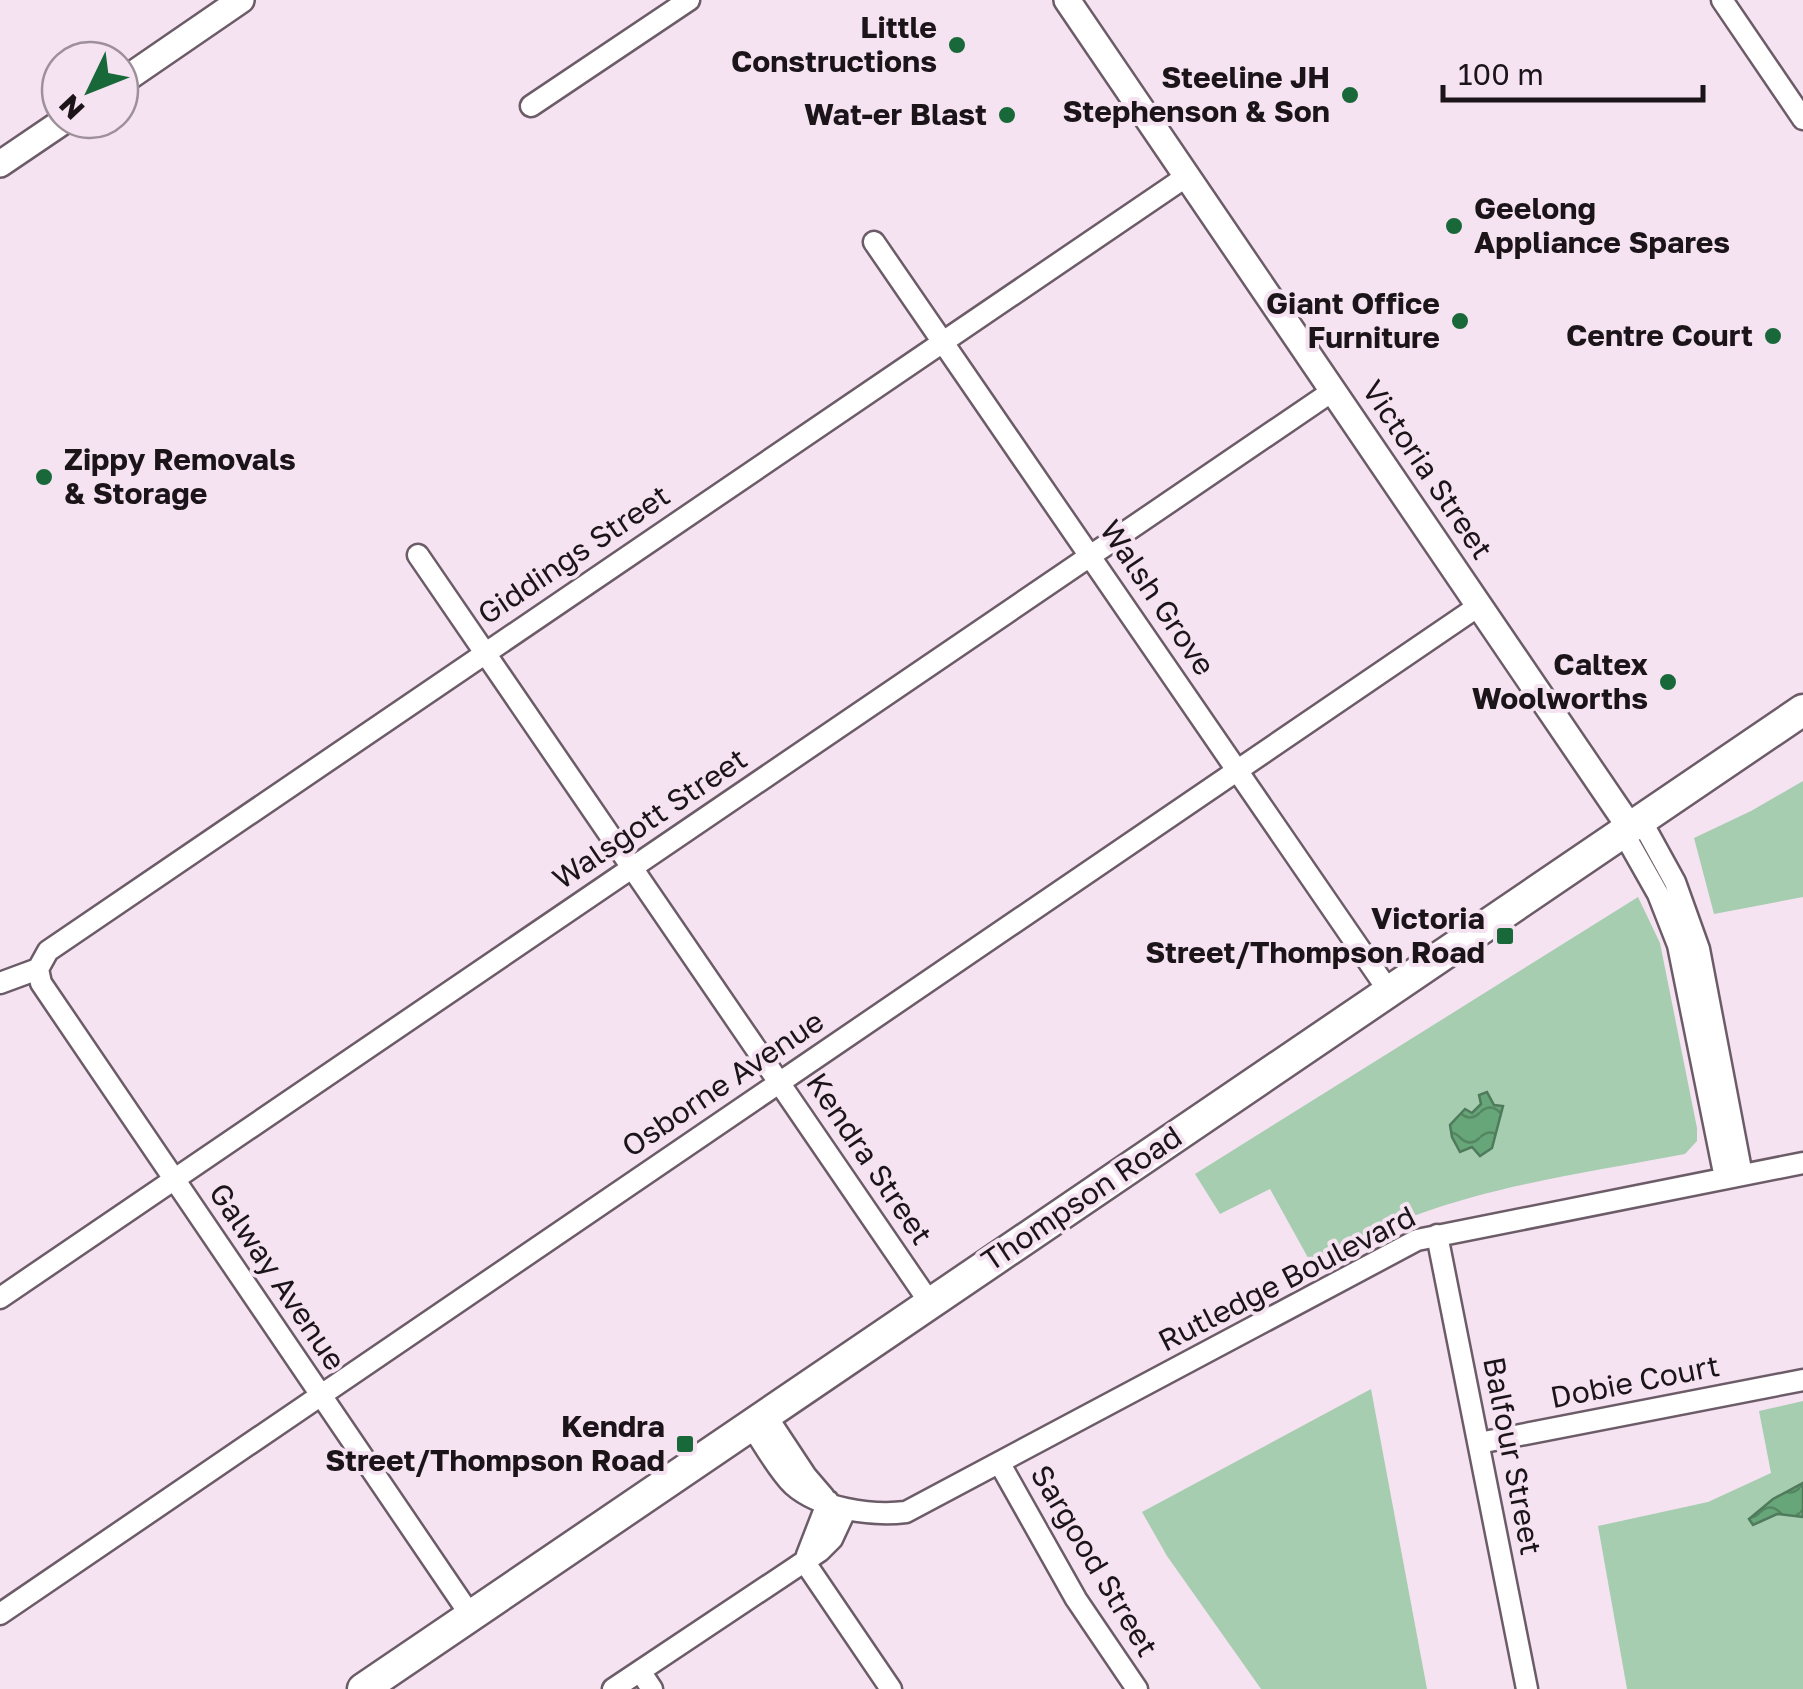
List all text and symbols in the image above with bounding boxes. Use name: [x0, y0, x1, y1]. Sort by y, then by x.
place label: Little Constructions: [731, 9, 937, 79]
marker: Little Constructions: [946, 34, 968, 56]
north arrow: [40, 40, 140, 140]
scale bar: [1443, 40, 1703, 102]
text: 100 m: [1458, 56, 1544, 92]
place label: Steeline JH Stephenson & Son: [1063, 59, 1330, 129]
marker: Steeline JH Stephenson & Son: [1339, 84, 1361, 106]
text: N: [52, 88, 91, 126]
place label: Wat-er Blast: [804, 96, 987, 132]
marker: Wat-er Blast: [996, 104, 1018, 126]
place label: Geelong Appliance Spares: [1474, 190, 1730, 260]
marker: Geelong Appliance Spares: [1443, 215, 1465, 237]
place label: Giant Office Furniture: [1266, 285, 1440, 355]
marker: Giant Office Furniture: [1449, 310, 1471, 332]
place label: Centre Court: [1566, 317, 1753, 353]
marker: Centre Court: [1762, 325, 1784, 347]
street label: Victoria Street: [1355, 373, 1501, 566]
place label: Zippy Removals & Storage: [64, 441, 296, 511]
marker: Zippy Removals & Storage: [33, 466, 55, 488]
street label: Giddings Street: [471, 477, 676, 632]
street label: Walsh Grove: [1093, 513, 1223, 682]
place label: Caltex Woolworths: [1472, 646, 1649, 716]
marker: Caltex Woolworths: [1657, 671, 1679, 693]
street label: Walsgott Street: [545, 740, 753, 896]
place label: Victoria Street/Thompson Road: [1145, 900, 1485, 970]
marker: Victoria Street/Thompson Road: [1494, 925, 1516, 947]
street label: Osborne Avenue: [615, 1002, 830, 1164]
street label: Kendra Street: [799, 1066, 940, 1251]
street label: Thompson Road: [975, 1118, 1188, 1278]
street label: Galway Avenue: [202, 1176, 354, 1377]
street label: Rutledge Boulevard: [1152, 1198, 1421, 1359]
street label: Dobie Court: [1547, 1347, 1722, 1415]
street label: Balfour Street: [1476, 1354, 1550, 1558]
place label: Kendra Street/Thompson Road: [325, 1408, 665, 1478]
marker: Kendra Street/Thompson Road: [674, 1433, 696, 1455]
street label: Sargood Street: [1024, 1458, 1166, 1663]

